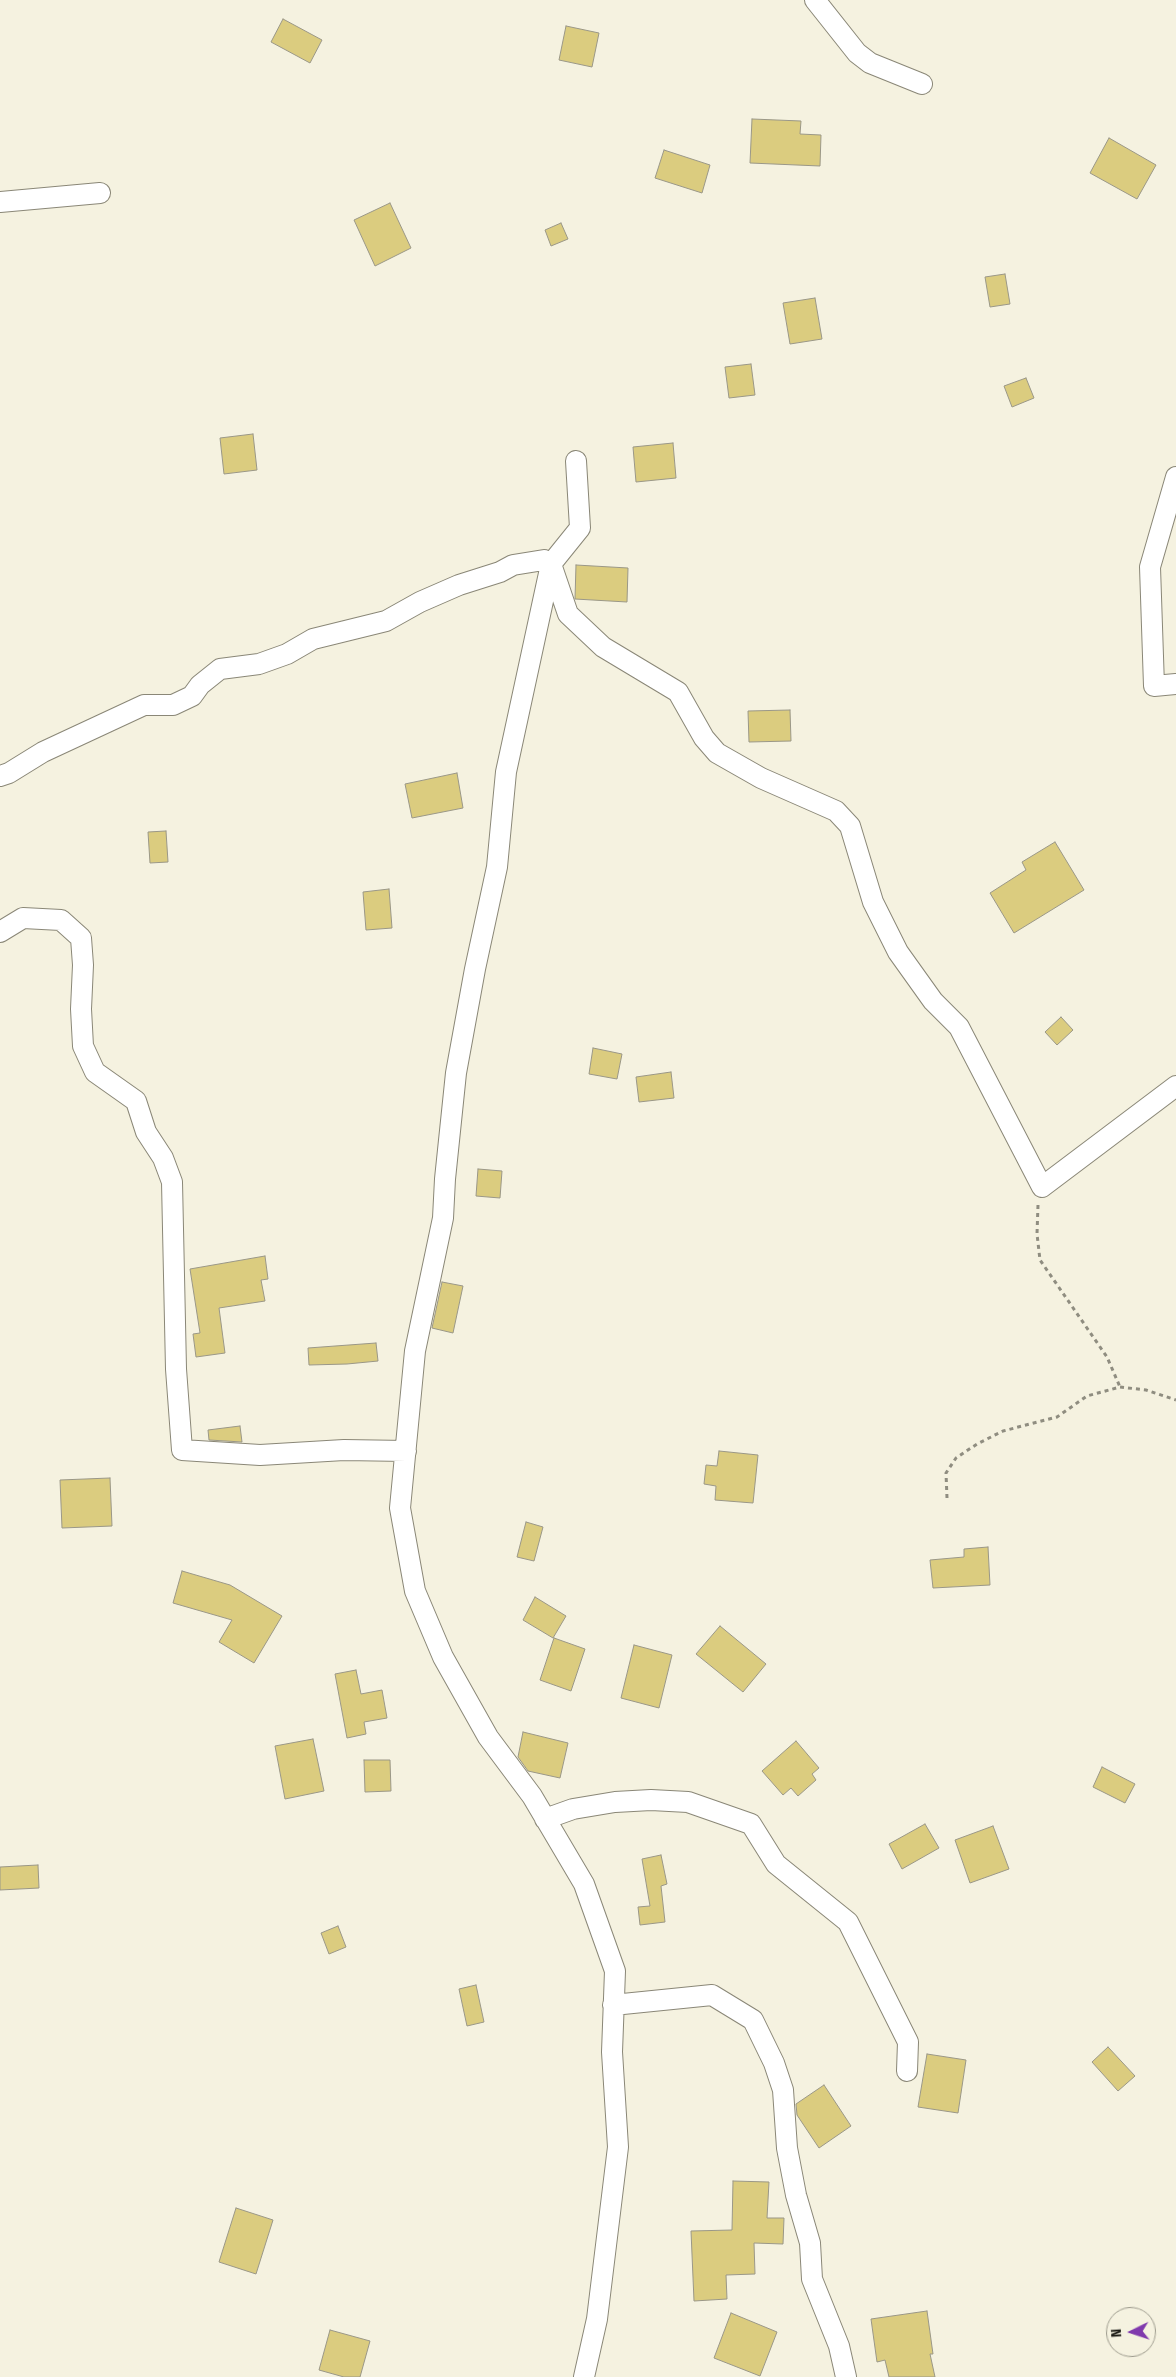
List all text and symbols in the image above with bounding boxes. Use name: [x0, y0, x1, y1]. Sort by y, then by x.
north arrow: [1106, 2307, 1156, 2357]
text: N: [1108, 2328, 1125, 2338]

